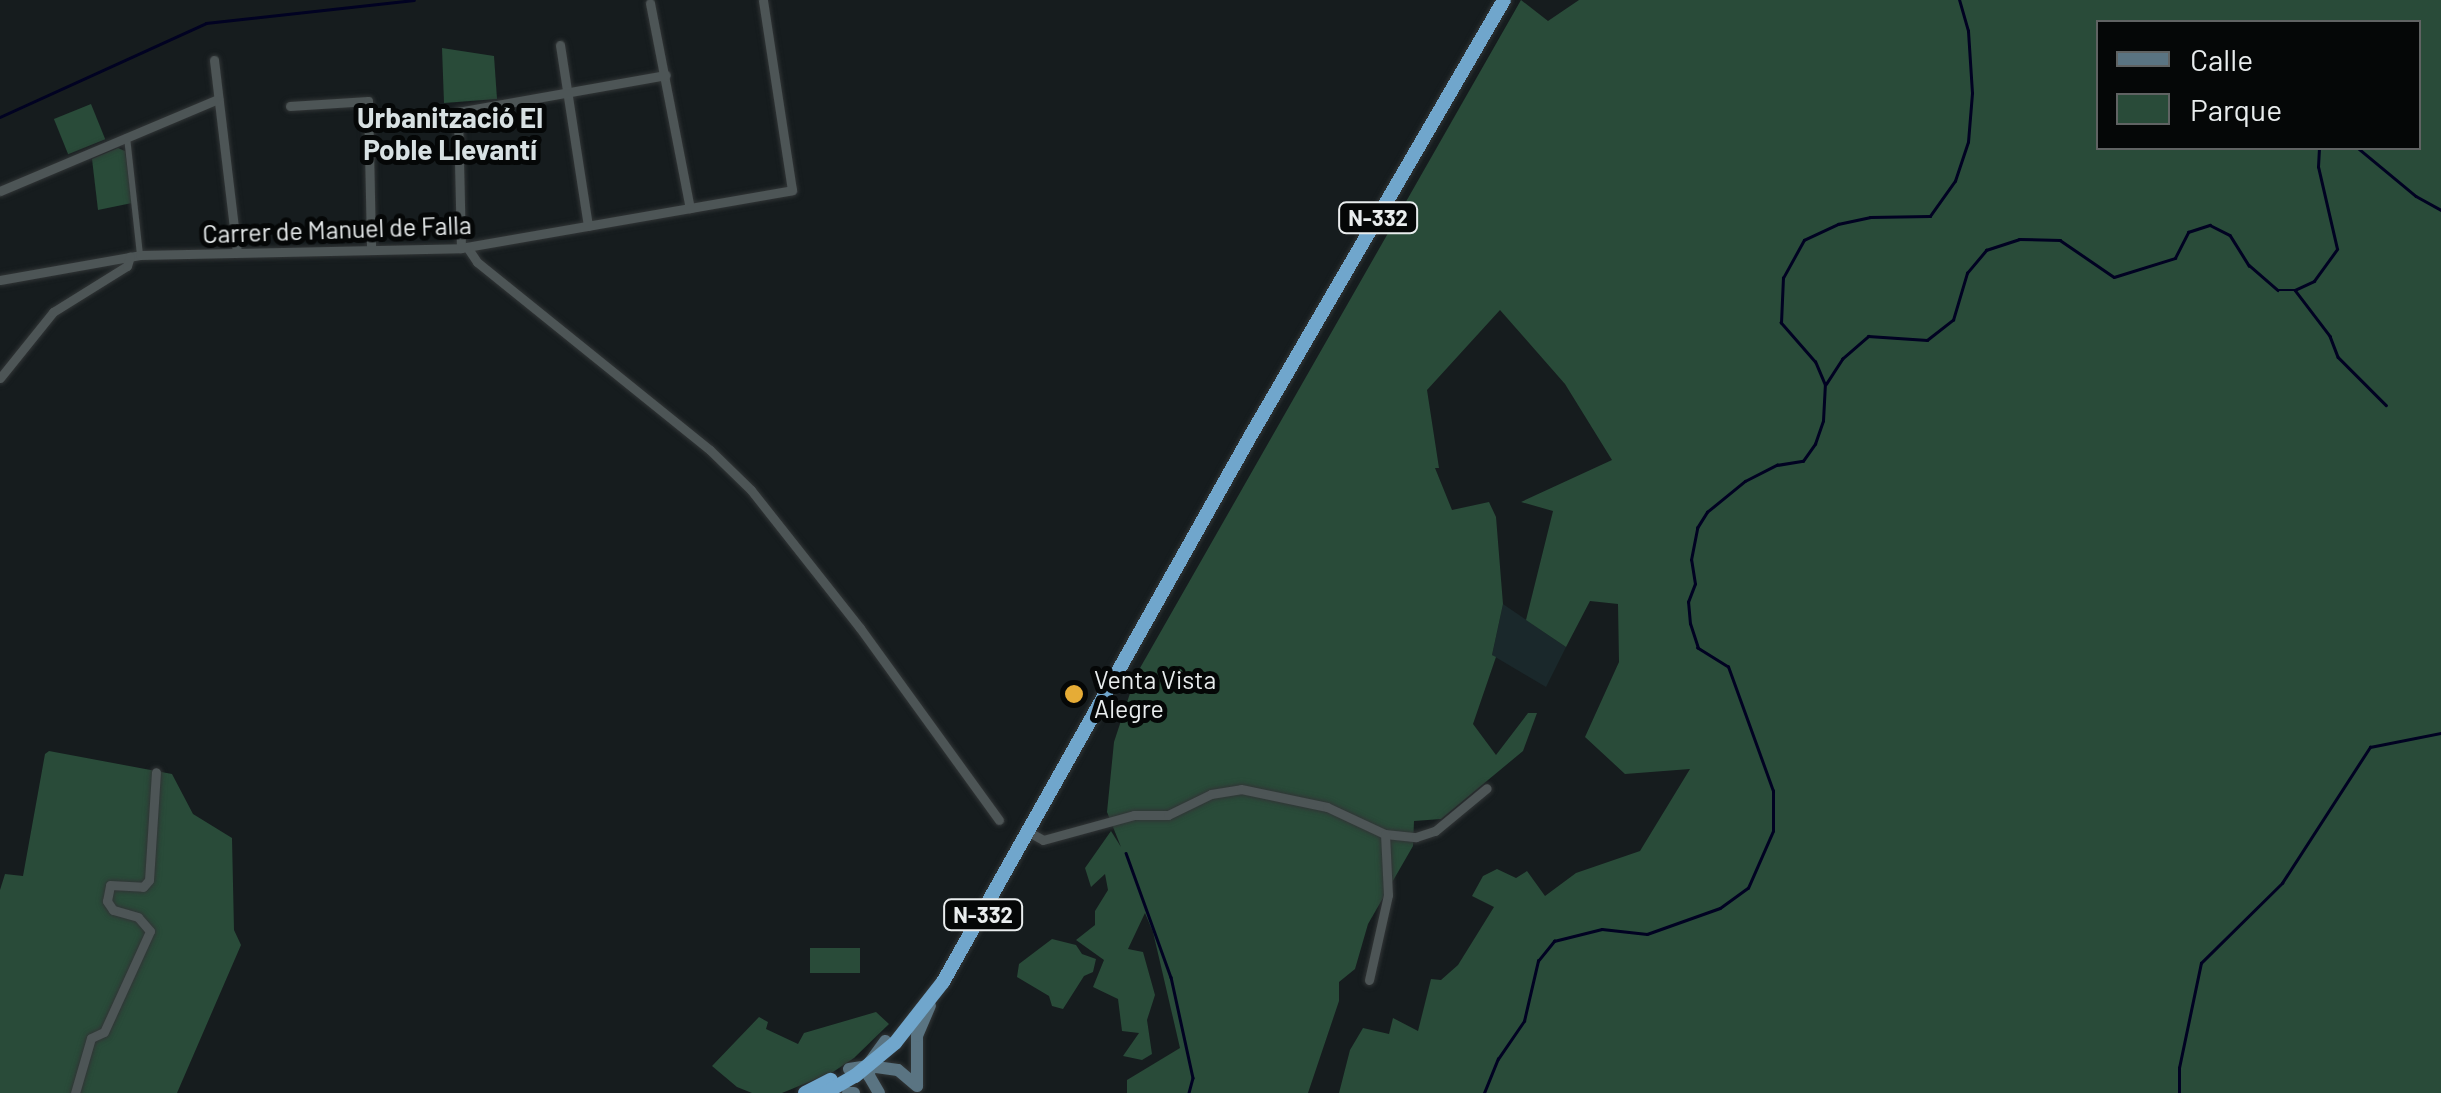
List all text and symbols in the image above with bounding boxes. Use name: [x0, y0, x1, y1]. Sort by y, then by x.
legend: [2096, 20, 2421, 150]
text: Calle: [2190, 41, 2253, 77]
text: Parque: [2190, 91, 2282, 127]
district label: Urbanització El Poble Llevantí: [357, 100, 543, 166]
road number: N-332: [1338, 201, 1418, 235]
street label: Carrer de Manuel de Falla: [202, 209, 472, 249]
place label: Venta Vista Alegre: [1094, 665, 1216, 724]
marker: Venta Vista Alegre: [1063, 683, 1085, 705]
road number: N-332: [943, 898, 1023, 932]

